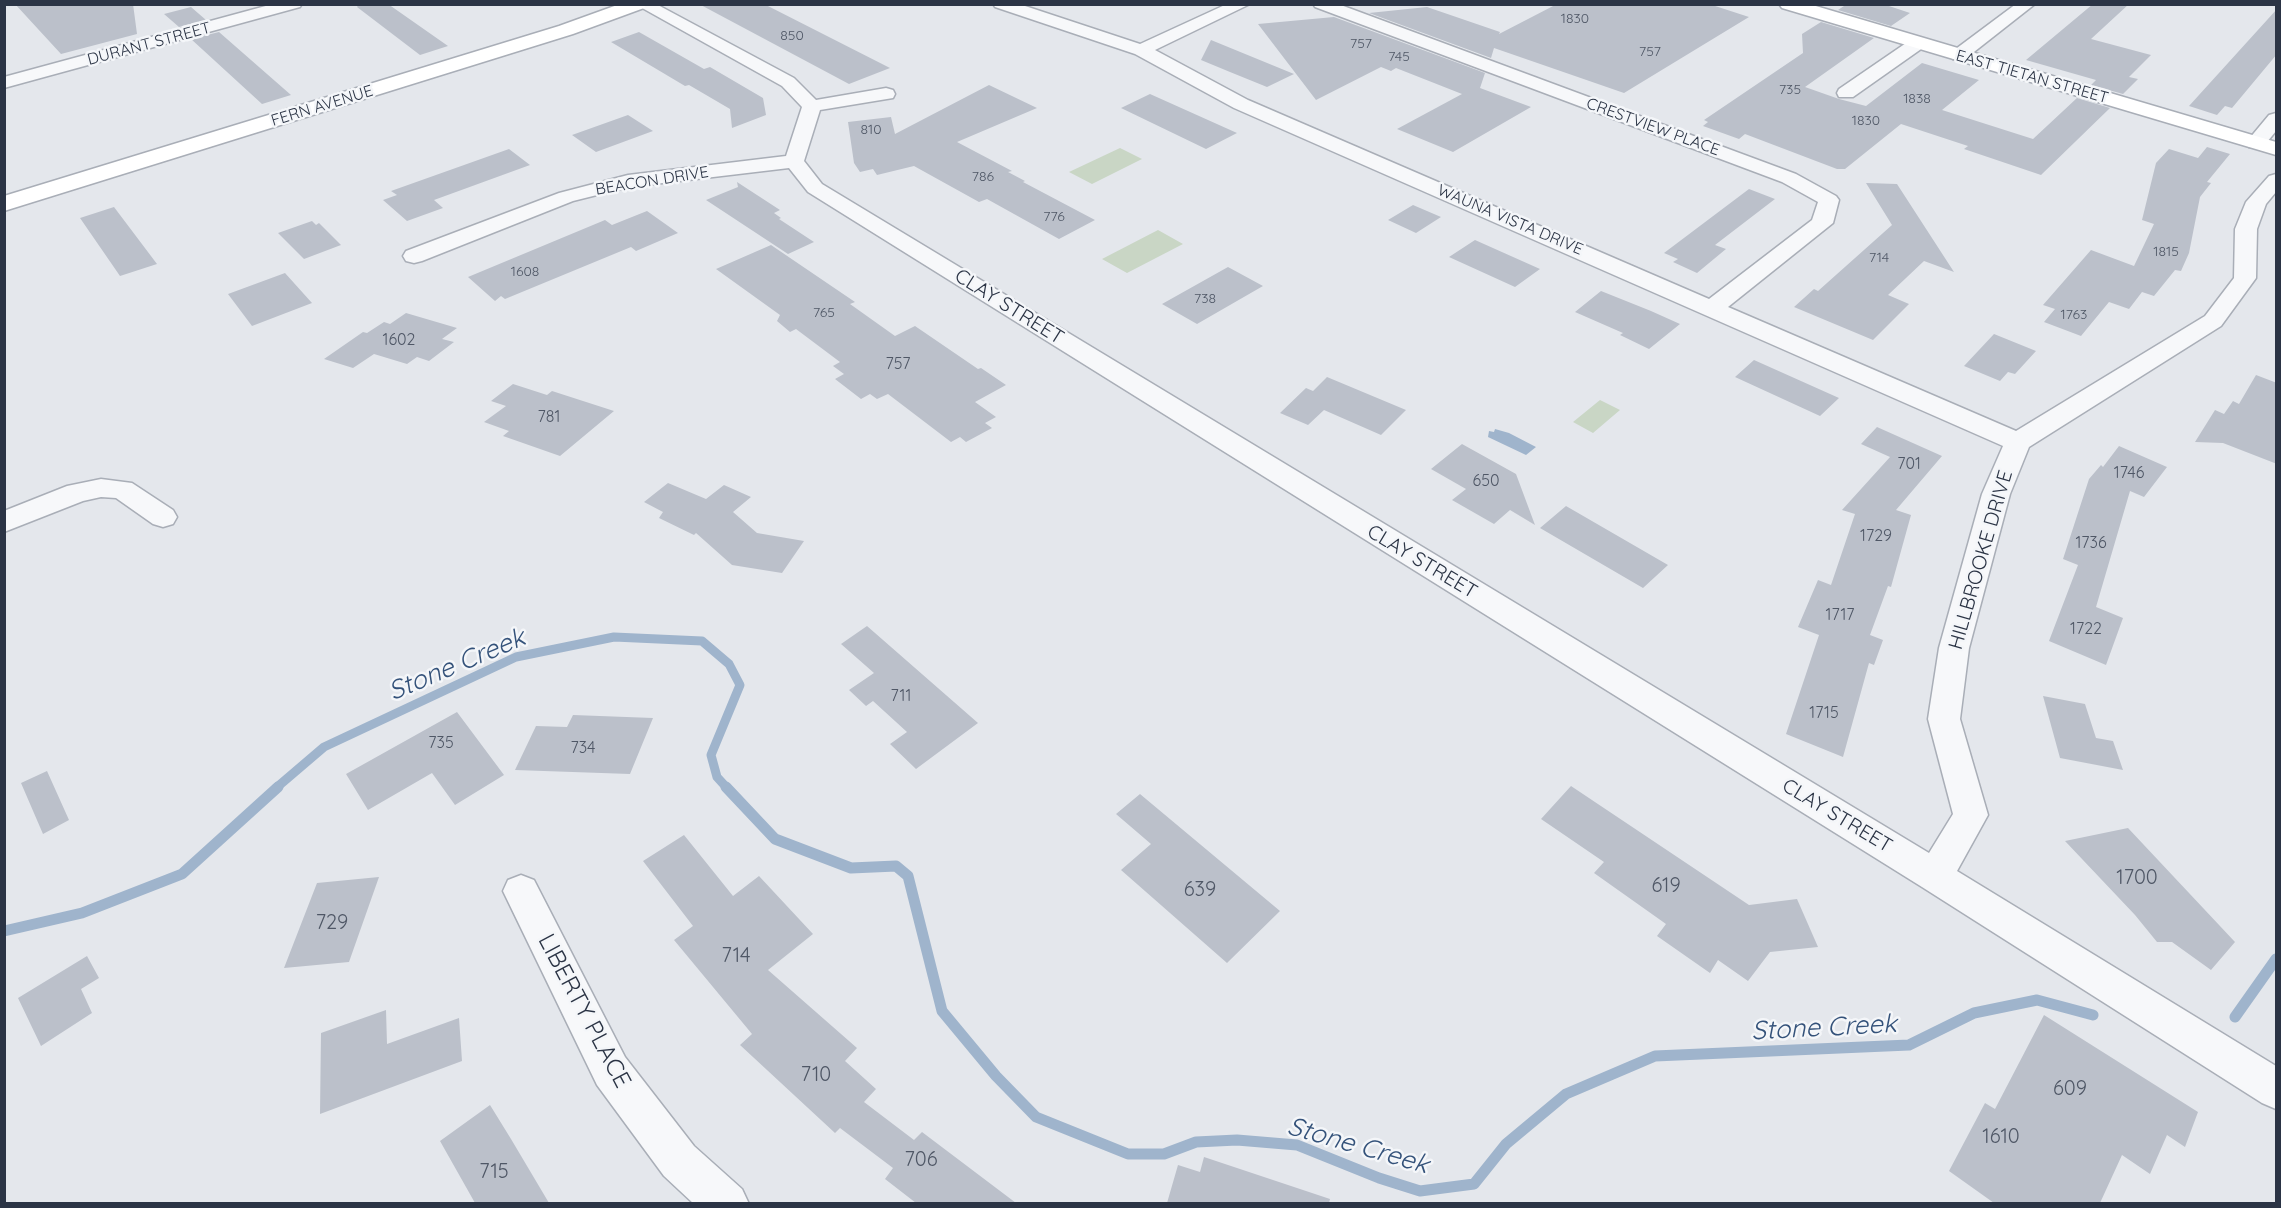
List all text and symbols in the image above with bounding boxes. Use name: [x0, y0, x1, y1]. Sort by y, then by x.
house number: 1830: [1561, 11, 1589, 27]
street label: DURANT STREET: [85, 18, 213, 70]
house number: 850: [780, 28, 804, 44]
house number: 757: [1350, 36, 1372, 52]
house number: 757: [1639, 44, 1661, 60]
street label: EAST TIETAN STREET: [1954, 46, 2110, 108]
house number: 745: [1388, 49, 1410, 65]
street label: FERN AVENUE: [269, 81, 375, 131]
house number: 735: [1779, 82, 1801, 98]
house number: 1838: [1903, 91, 1931, 107]
street label: CRESTVIEW PLACE: [1584, 94, 1722, 160]
house number: 1830: [1852, 113, 1880, 129]
house number: 810: [860, 122, 882, 138]
street label: BEACON DRIVE: [594, 163, 710, 199]
house number: 786: [972, 169, 994, 185]
street label: WAUNA VISTA DRIVE: [1434, 181, 1586, 259]
house number: 776: [1043, 209, 1065, 225]
house number: 1815: [2153, 244, 2179, 260]
house number: 714: [1869, 250, 1889, 266]
house number: 1608: [511, 264, 539, 280]
street label: CLAY STREET: [950, 264, 1068, 350]
house number: 738: [1194, 291, 1216, 307]
house number: 765: [813, 305, 835, 321]
house number: 1763: [2061, 307, 2087, 323]
house number: 1602: [383, 330, 415, 350]
house number: 757: [885, 354, 911, 374]
house number: 781: [538, 407, 560, 427]
house number: 701: [1897, 454, 1921, 474]
house number: 1746: [2114, 463, 2144, 483]
street label: HILLBROOKE DRIVE: [1944, 468, 2018, 652]
house number: 650: [1473, 471, 1499, 491]
street label: CLAY STREET: [1363, 520, 1481, 604]
house number: 1729: [1860, 526, 1892, 546]
house number: 1736: [2075, 533, 2107, 553]
house number: 1717: [1825, 605, 1855, 625]
house number: 1722: [2070, 619, 2102, 639]
water label: Stone Creek: [384, 622, 530, 708]
house number: 711: [891, 686, 911, 706]
house number: 1715: [1809, 703, 1839, 723]
house number: 735: [428, 733, 454, 753]
house number: 734: [570, 738, 596, 758]
street label: CLAY STREET: [1778, 774, 1896, 858]
house number: 1700: [2116, 866, 2158, 890]
house number: 619: [1651, 874, 1681, 898]
house number: 639: [1184, 878, 1216, 902]
house number: 729: [316, 911, 348, 935]
street label: LIBERTY PLACE: [531, 929, 637, 1093]
house number: 714: [722, 944, 750, 968]
water label: Stone Creek: [1751, 1009, 1897, 1047]
house number: 710: [801, 1063, 831, 1087]
house number: 609: [2053, 1077, 2087, 1101]
water label: Stone Creek: [1284, 1111, 1432, 1181]
house number: 1610: [1982, 1125, 2020, 1149]
house number: 706: [905, 1148, 937, 1172]
house number: 715: [479, 1160, 509, 1184]

